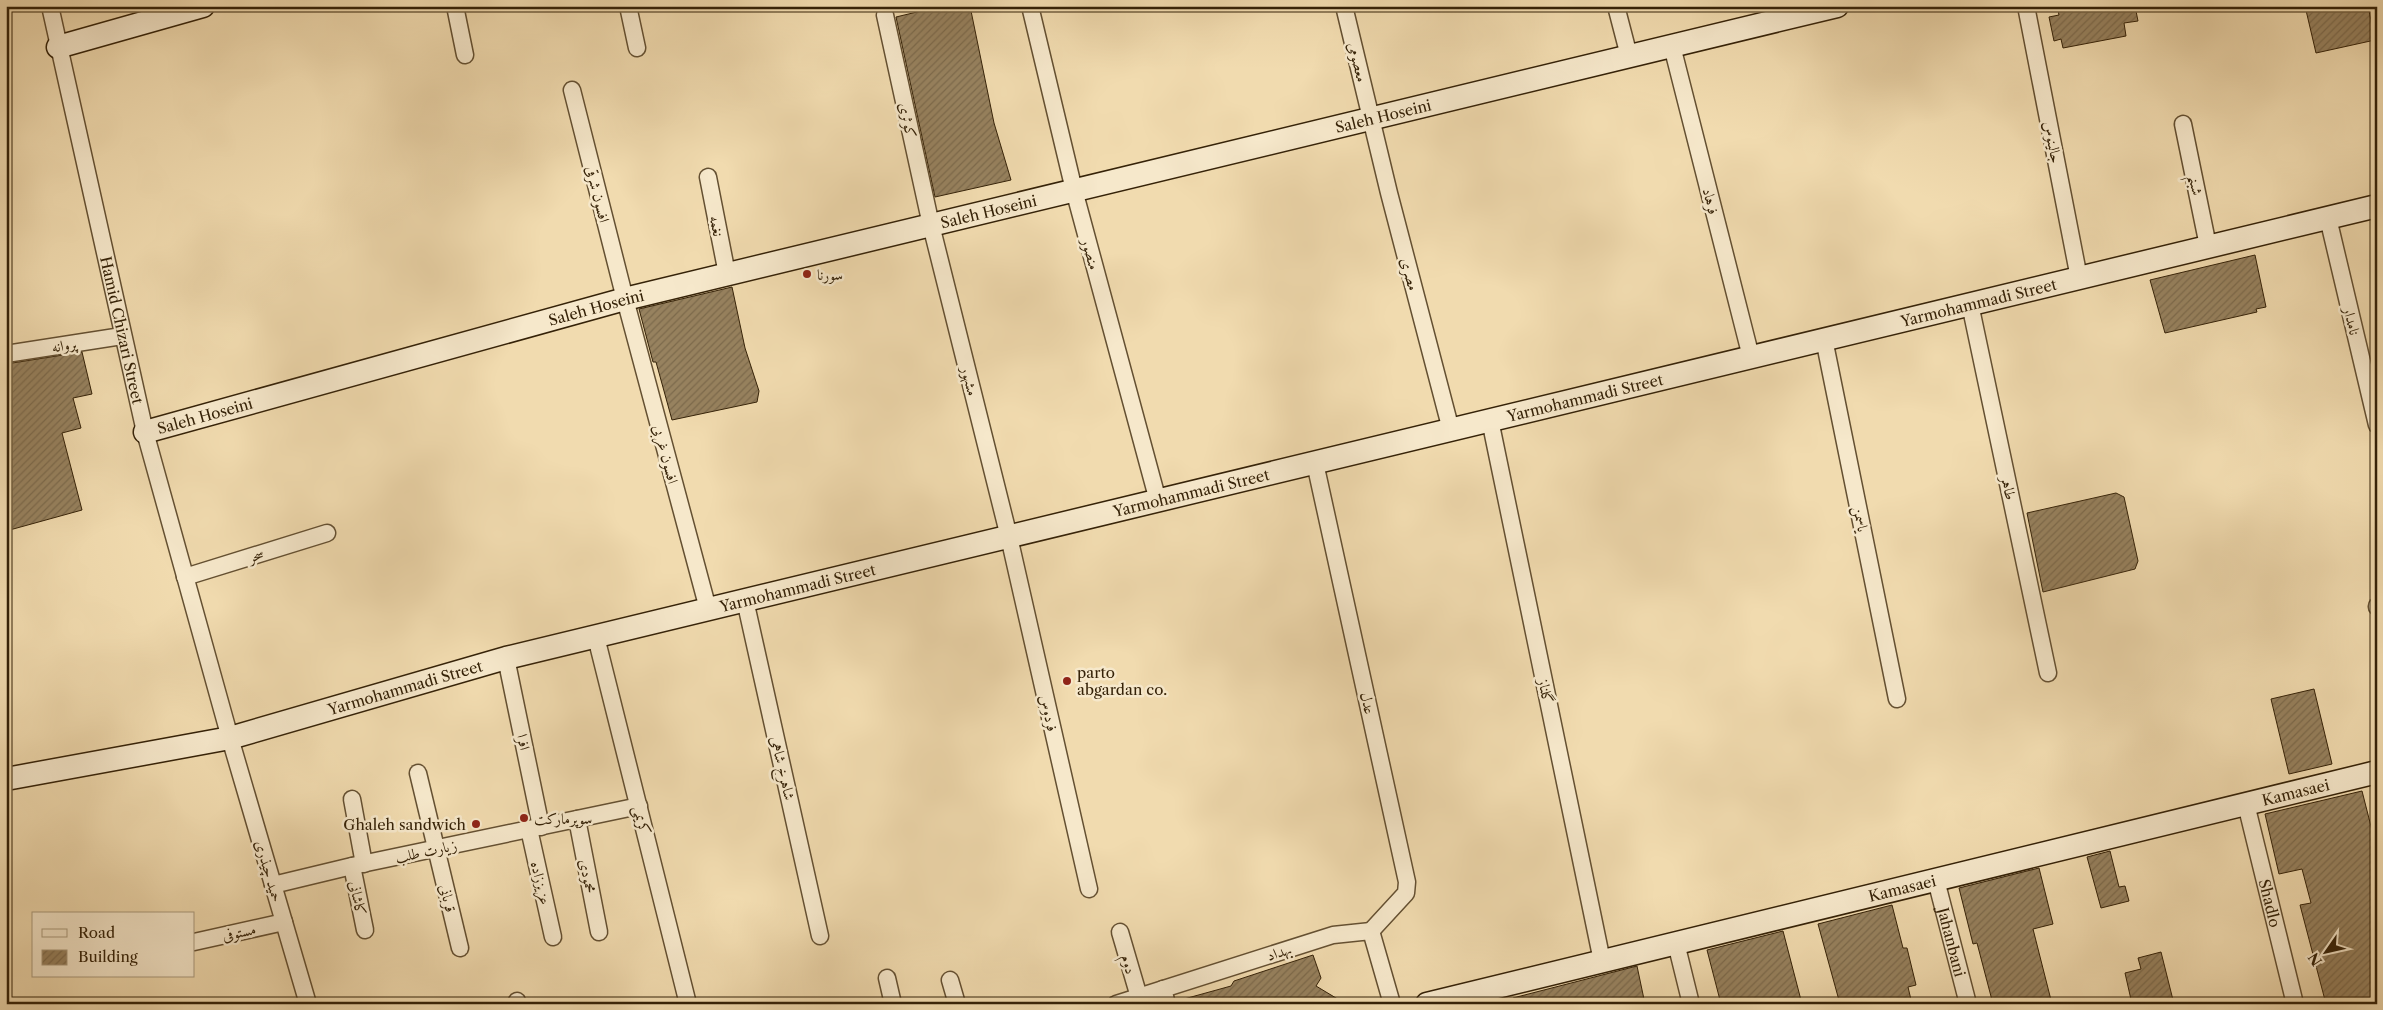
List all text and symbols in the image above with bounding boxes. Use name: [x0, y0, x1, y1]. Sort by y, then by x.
street label: معصومی: [1344, 40, 1372, 84]
street label: Saleh Hoseini: [1333, 95, 1433, 137]
street label: کوثری: [895, 101, 921, 139]
street label: جالینوس: [2040, 119, 2066, 165]
street label: افسون شرقی: [581, 164, 614, 225]
street label: شبنم: [2179, 173, 2207, 198]
street label: فرهاد: [1698, 186, 1723, 216]
street label: Saleh Hoseini: [938, 190, 1039, 232]
street label: نغمه: [706, 214, 728, 238]
street label: منصور: [1077, 234, 1104, 272]
street label: Hamid Chizari Street: [97, 254, 148, 406]
street label: مصری: [1396, 255, 1423, 293]
place label: سورنا: [817, 265, 843, 284]
marker: سورنا: [801, 268, 813, 280]
street label: Yarmohammadi Street: [1898, 274, 2059, 331]
street label: Saleh Hoseini: [546, 285, 646, 329]
street label: نامدار: [2339, 303, 2364, 337]
street label: پروانه: [50, 333, 79, 357]
street label: مشهور: [956, 362, 983, 398]
street label: Yarmohammadi Street: [1504, 369, 1666, 426]
street label: Saleh Hoseini: [155, 393, 255, 438]
street label: افسون غربی: [647, 422, 683, 486]
street label: Yarmohammadi Street: [1110, 464, 1272, 521]
street label: طاهر: [1996, 472, 2021, 502]
street label: یاسمن: [1848, 504, 1873, 535]
street label: سحر: [244, 544, 267, 568]
street label: Yarmohammadi Street: [717, 559, 878, 616]
street label: Yarmohammadi Street: [325, 656, 485, 719]
place label: parto abgardan co.: [1077, 663, 1167, 699]
marker: parto abgardan co.: [1061, 675, 1073, 687]
street label: گلناز: [1534, 675, 1558, 705]
street label: عدل: [1356, 690, 1380, 716]
street label: فردوس: [1035, 693, 1062, 733]
street label: افرا: [512, 732, 535, 752]
street label: شاهرخ شاهی: [763, 734, 800, 803]
street label: Kamasaei: [2260, 774, 2332, 809]
street label: کریمی: [627, 804, 655, 837]
place label: سوپرمارکت: [534, 809, 592, 829]
marker: سوپرمارکت: [518, 812, 530, 824]
place label: Ghaleh sandwich: [343, 815, 467, 834]
marker: Ghaleh sandwich: [470, 818, 482, 830]
street label: زیارت طلب: [393, 835, 459, 868]
street label: حمید چیذری: [250, 838, 287, 904]
street label: محمودی: [575, 857, 601, 895]
street label: عزیززاده: [525, 859, 555, 907]
street label: Kamasaei: [1866, 870, 1938, 905]
street label: Shadlo: [2255, 877, 2285, 929]
street label: کاشانی: [345, 879, 371, 917]
street label: قربانی: [434, 882, 461, 914]
street label: Jahanbani: [1933, 903, 1970, 979]
legend: [32, 912, 195, 978]
street label: مستوفی: [220, 919, 258, 945]
text: Road: [78, 923, 115, 942]
north arrow: [2300, 928, 2350, 978]
street label: بهداد: [1264, 939, 1294, 966]
text: Building: [78, 947, 138, 966]
text: N: [2304, 949, 2326, 969]
street label: دوم: [1113, 952, 1141, 977]

